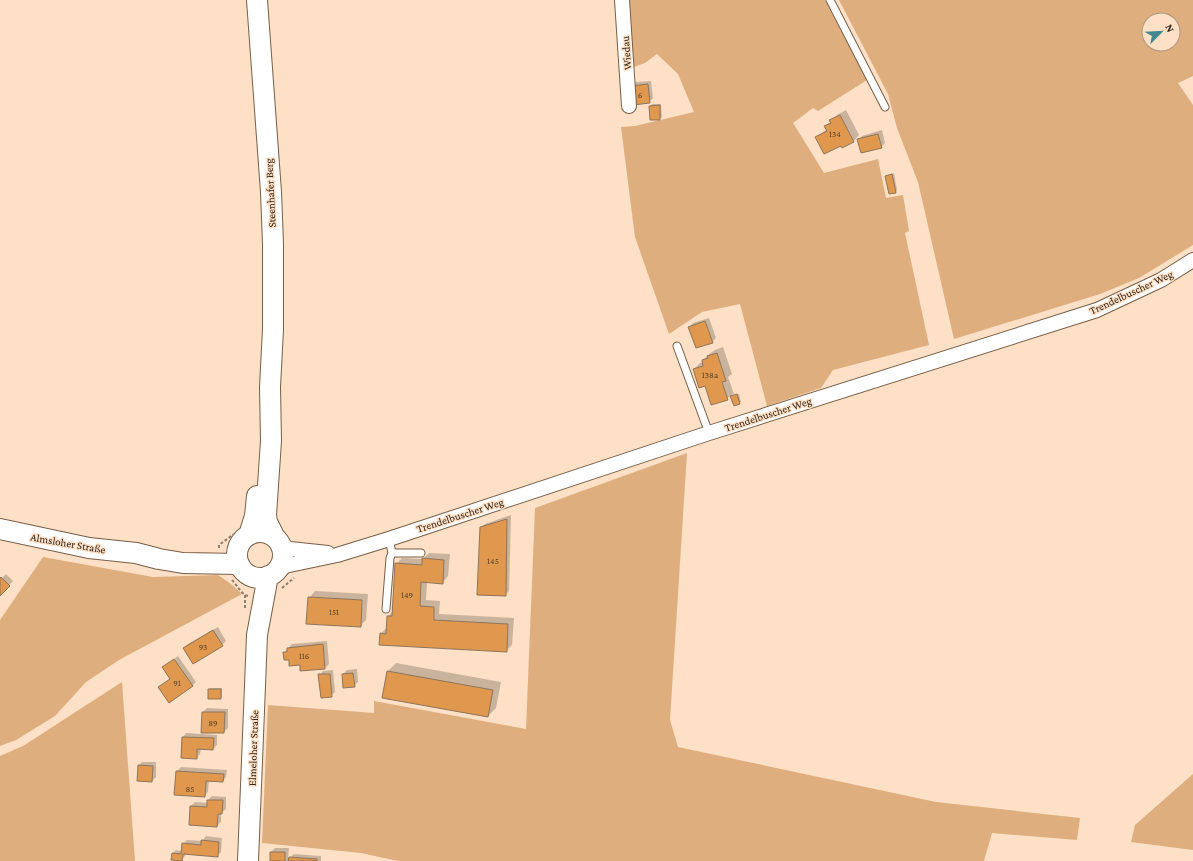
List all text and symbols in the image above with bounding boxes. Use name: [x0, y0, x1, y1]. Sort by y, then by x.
north arrow: [1141, 12, 1181, 52]
text: N: [1163, 22, 1177, 34]
street label: Wiedau: [619, 35, 633, 71]
house number: 6: [638, 90, 643, 100]
house number: 134: [829, 129, 841, 139]
street label: Steenhafer Berg: [262, 157, 279, 228]
street label: Trendelbuscher Weg: [1087, 267, 1176, 318]
house number: 138a: [702, 370, 718, 380]
street label: Trendelbuscher Weg: [723, 394, 814, 435]
street label: Trendelbuscher Weg: [415, 495, 506, 536]
street label: Almsloher Straße: [30, 531, 107, 556]
house number: 145: [487, 556, 499, 566]
house number: 149: [401, 590, 413, 600]
house number: 151: [329, 607, 339, 617]
house number: 93: [199, 642, 207, 652]
house number: 116: [299, 651, 310, 661]
house number: 91: [173, 678, 181, 688]
street label: Elmeloher Straße: [246, 710, 260, 786]
house number: 89: [208, 718, 218, 728]
house number: 85: [186, 784, 194, 794]

